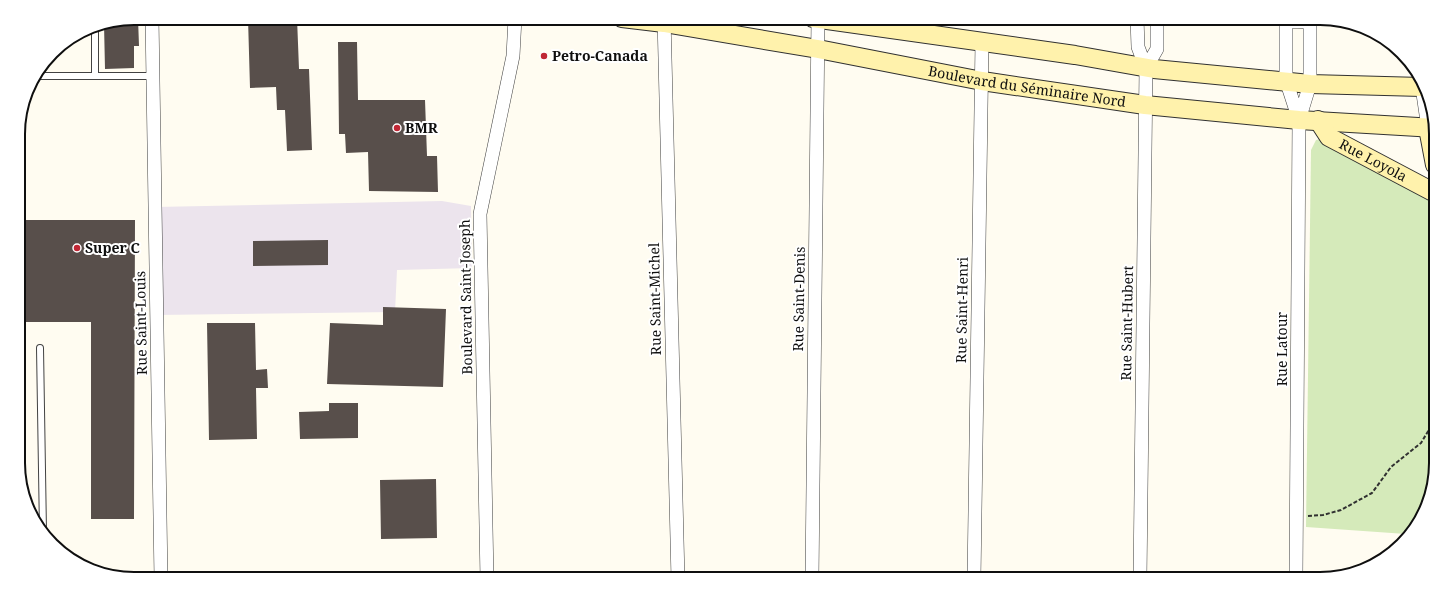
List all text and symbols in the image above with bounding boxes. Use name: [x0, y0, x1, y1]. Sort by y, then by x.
place label: Petro-Canada: [552, 46, 648, 65]
marker: Petro-Canada: [539, 51, 549, 61]
street label: Boulevard du Séminaire Nord: [927, 61, 1128, 111]
place label: BMR: [405, 118, 439, 137]
marker: BMR: [392, 123, 402, 133]
street label: Rue Loyola: [1336, 134, 1410, 186]
street label: Boulevard Saint-Joseph: [455, 219, 476, 375]
place label: Super C: [85, 238, 140, 257]
street label: Rue Saint-Michel: [644, 242, 665, 356]
marker: Super C: [72, 243, 82, 253]
street label: Rue Saint-Denis: [788, 246, 809, 352]
street label: Rue Saint-Henri: [951, 256, 972, 363]
street label: Rue Saint-Hubert: [1116, 265, 1137, 381]
street label: Rue Saint-Louis: [130, 271, 151, 375]
street label: Rue Latour: [1272, 311, 1291, 386]

